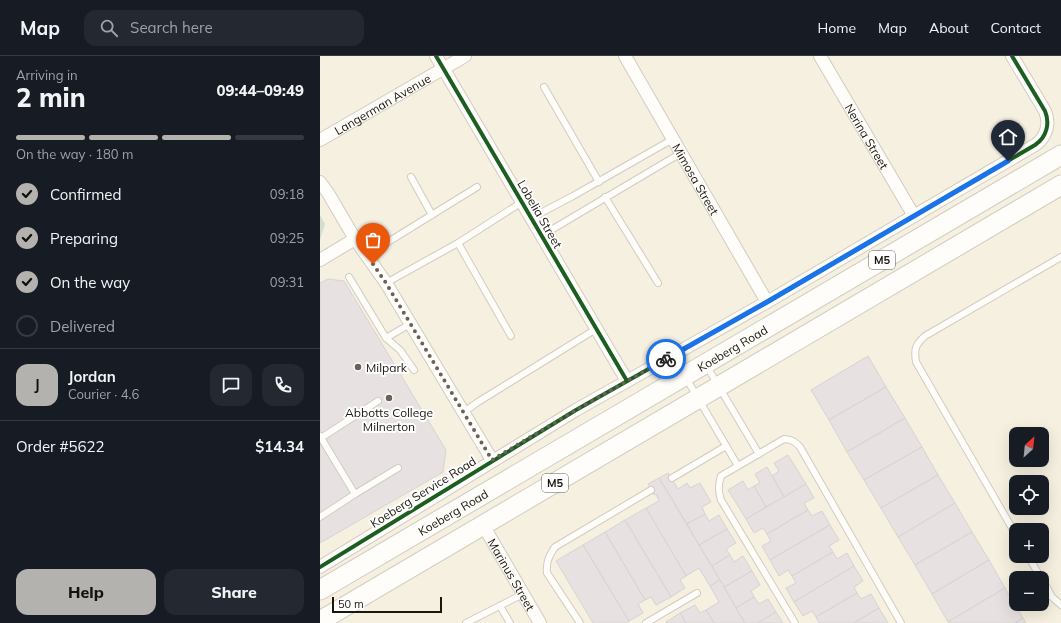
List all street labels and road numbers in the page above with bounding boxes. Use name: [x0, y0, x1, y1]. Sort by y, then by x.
street label: Langerman Avenue: [331, 70, 433, 138]
street label: Nerina Street: [842, 101, 892, 172]
street label: Mimosa Street: [669, 141, 723, 217]
street label: Lobelia Street: [514, 177, 566, 251]
road number: M5: [869, 251, 895, 269]
street label: Koeberg Road: [694, 322, 770, 374]
street label: Koeberg Service Road: [367, 453, 479, 531]
road number: M5: [542, 474, 568, 492]
street label: Koeberg Road: [415, 486, 491, 538]
street label: Marinus Street: [485, 535, 539, 613]

